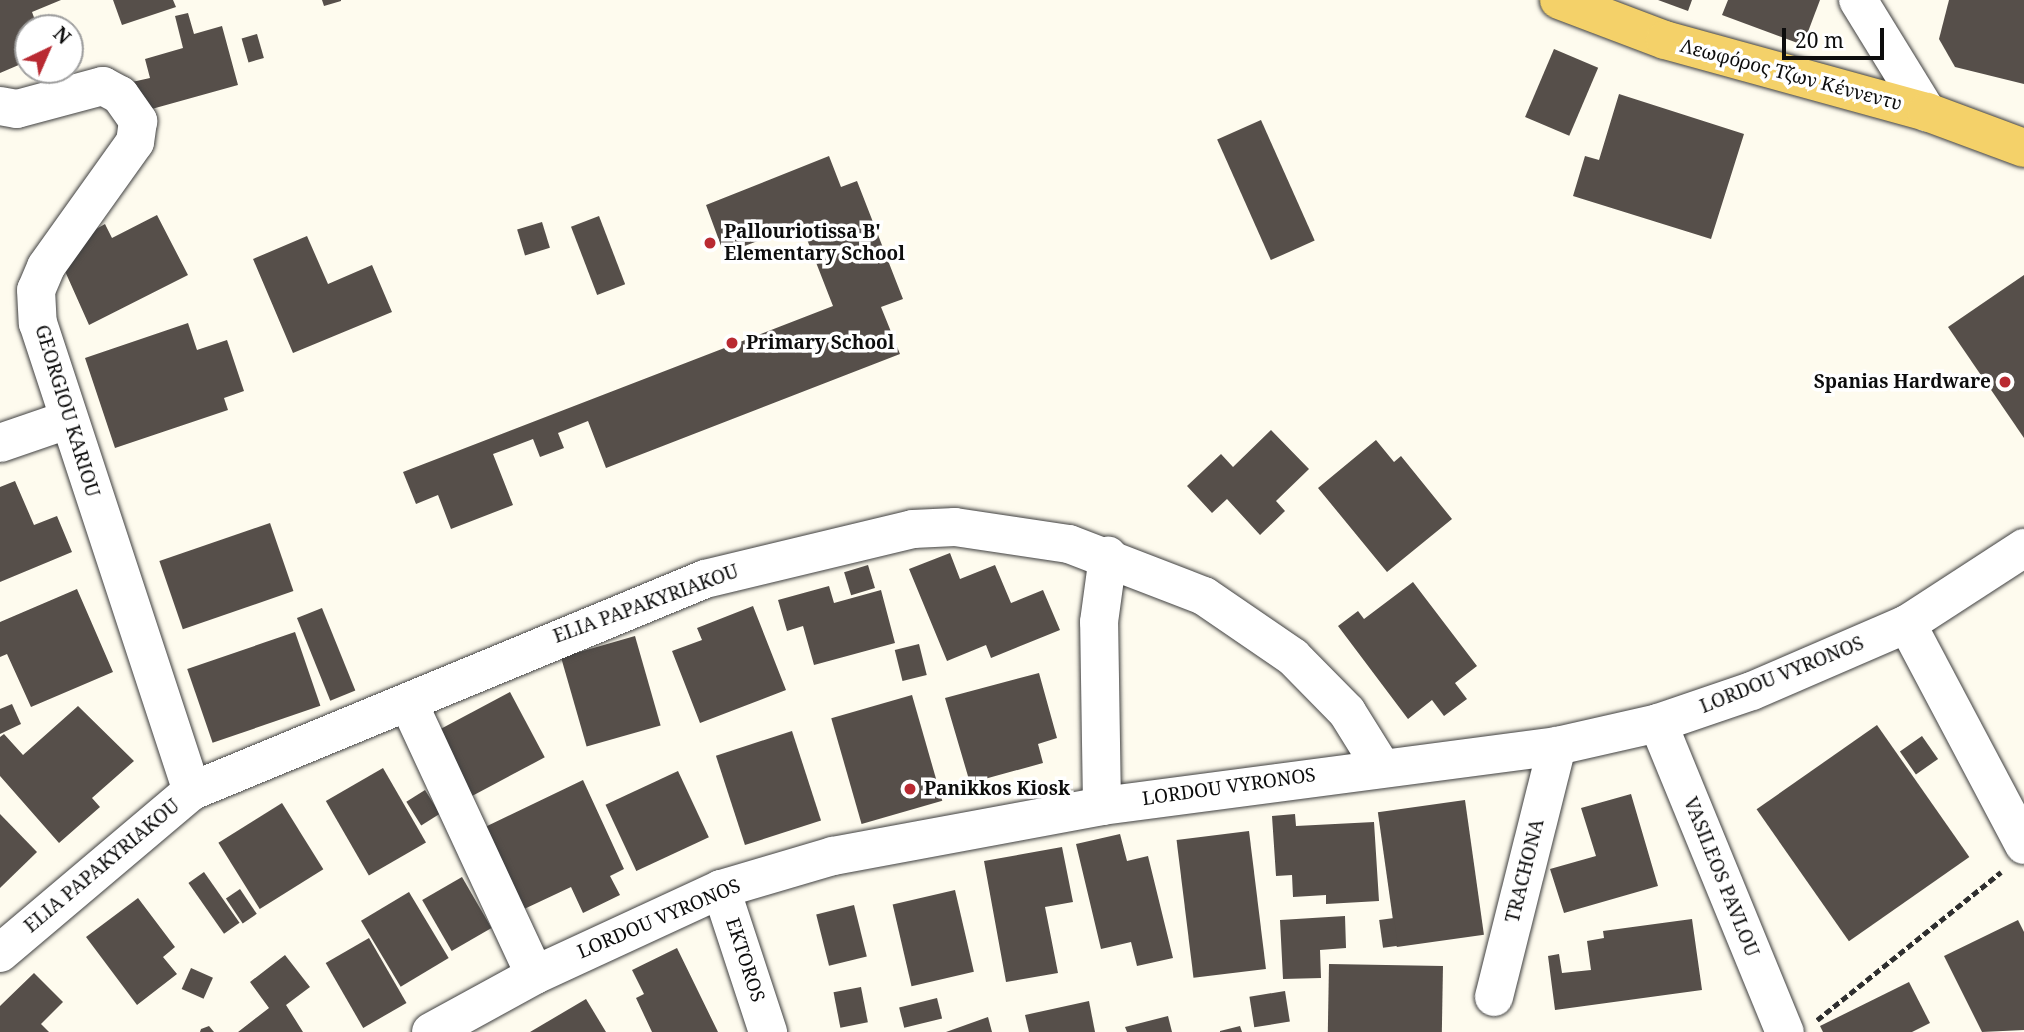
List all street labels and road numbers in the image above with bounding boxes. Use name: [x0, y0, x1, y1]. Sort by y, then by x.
street label: Λεωφόρος Τζων Κέννεντυ: [1678, 34, 1904, 116]
street label: GEORGIOU KARIOU: [30, 322, 104, 500]
street label: ELIA PAPAKYRIAKOU: [550, 560, 742, 648]
street label: LORDOU VYRONOS: [1697, 632, 1867, 718]
street label: LORDOU VYRONOS: [1141, 764, 1317, 810]
street label: ELIA PAPAKYRIAKOU: [20, 794, 184, 938]
street label: VASILEOS PAVLOU: [1679, 794, 1763, 960]
street label: TRACHONA: [1501, 817, 1549, 925]
street label: LORDOU VYRONOS: [574, 874, 744, 964]
street label: EKTOROS: [721, 915, 769, 1005]

